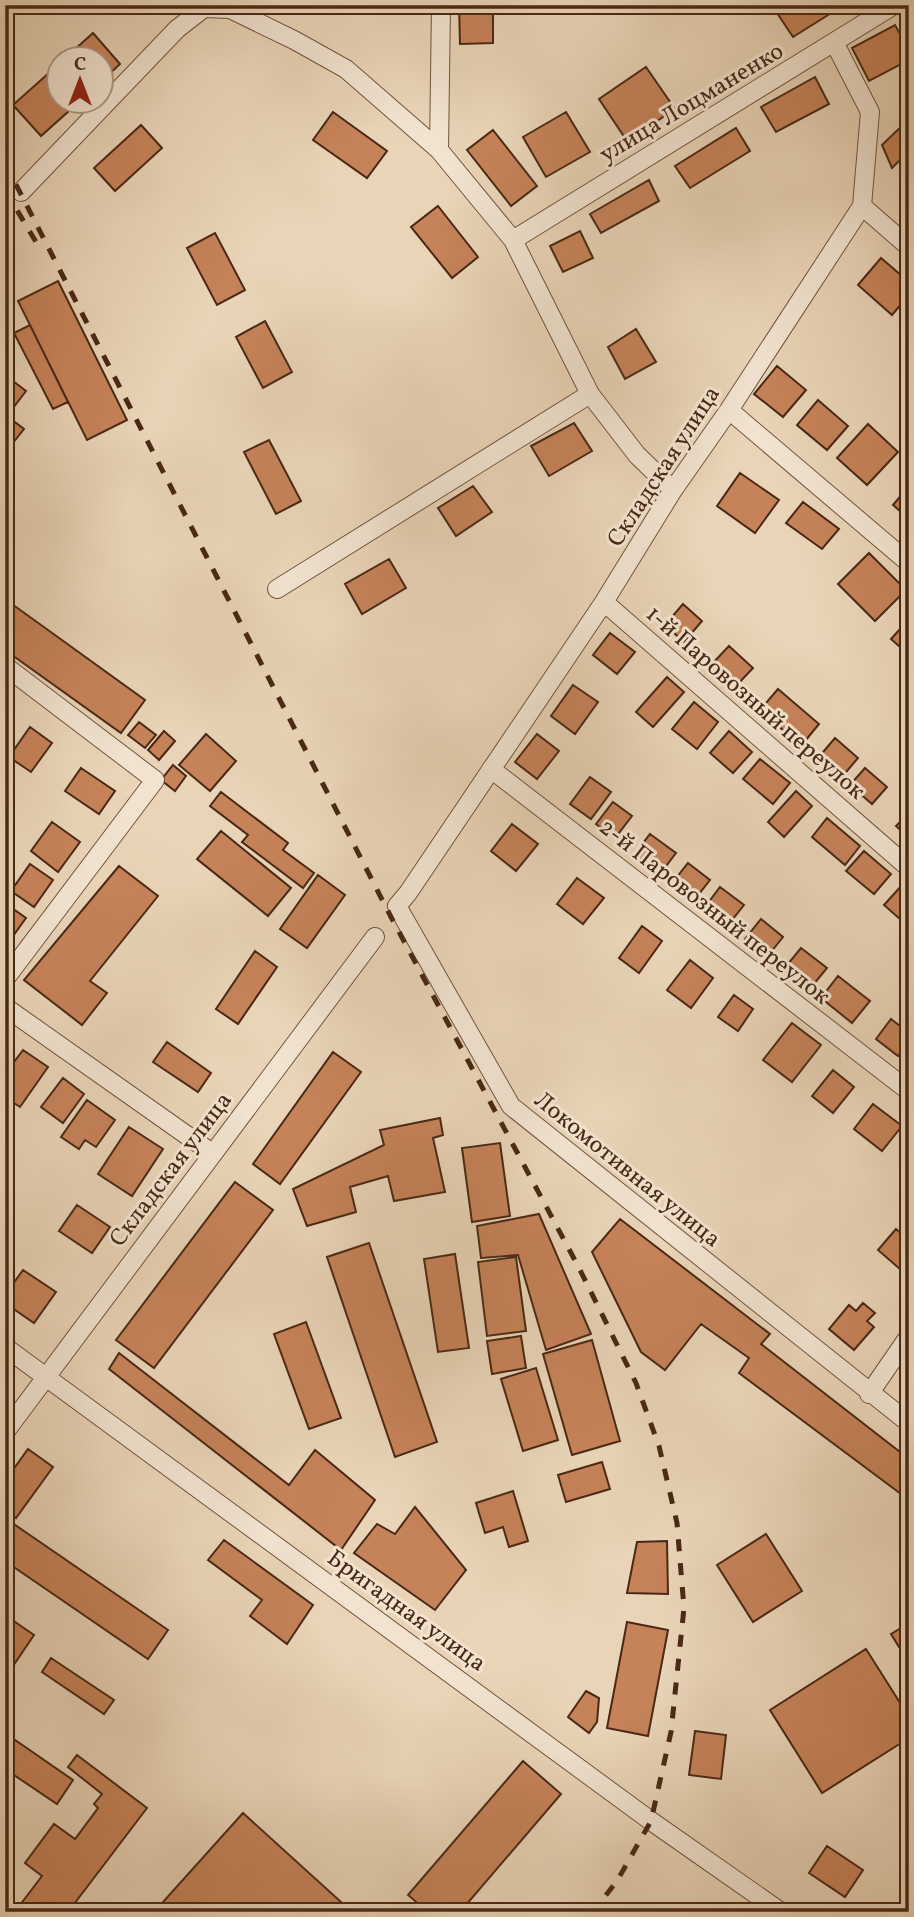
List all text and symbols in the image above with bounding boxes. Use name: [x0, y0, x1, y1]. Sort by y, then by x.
street label: улица Лоцманенко: [593, 35, 791, 172]
north arrow: [46, 46, 116, 116]
text: С: [74, 52, 86, 78]
street label: Складская улица: [600, 380, 730, 554]
street label: 1-й Паровозный переулок: [637, 598, 872, 809]
street label: 2-й Паровозный переулок: [591, 811, 837, 1014]
street label: Локомотивная улица: [526, 1084, 727, 1257]
street label: Складская улица: [102, 1086, 241, 1255]
street label: Бригадная улица: [319, 1542, 492, 1681]

